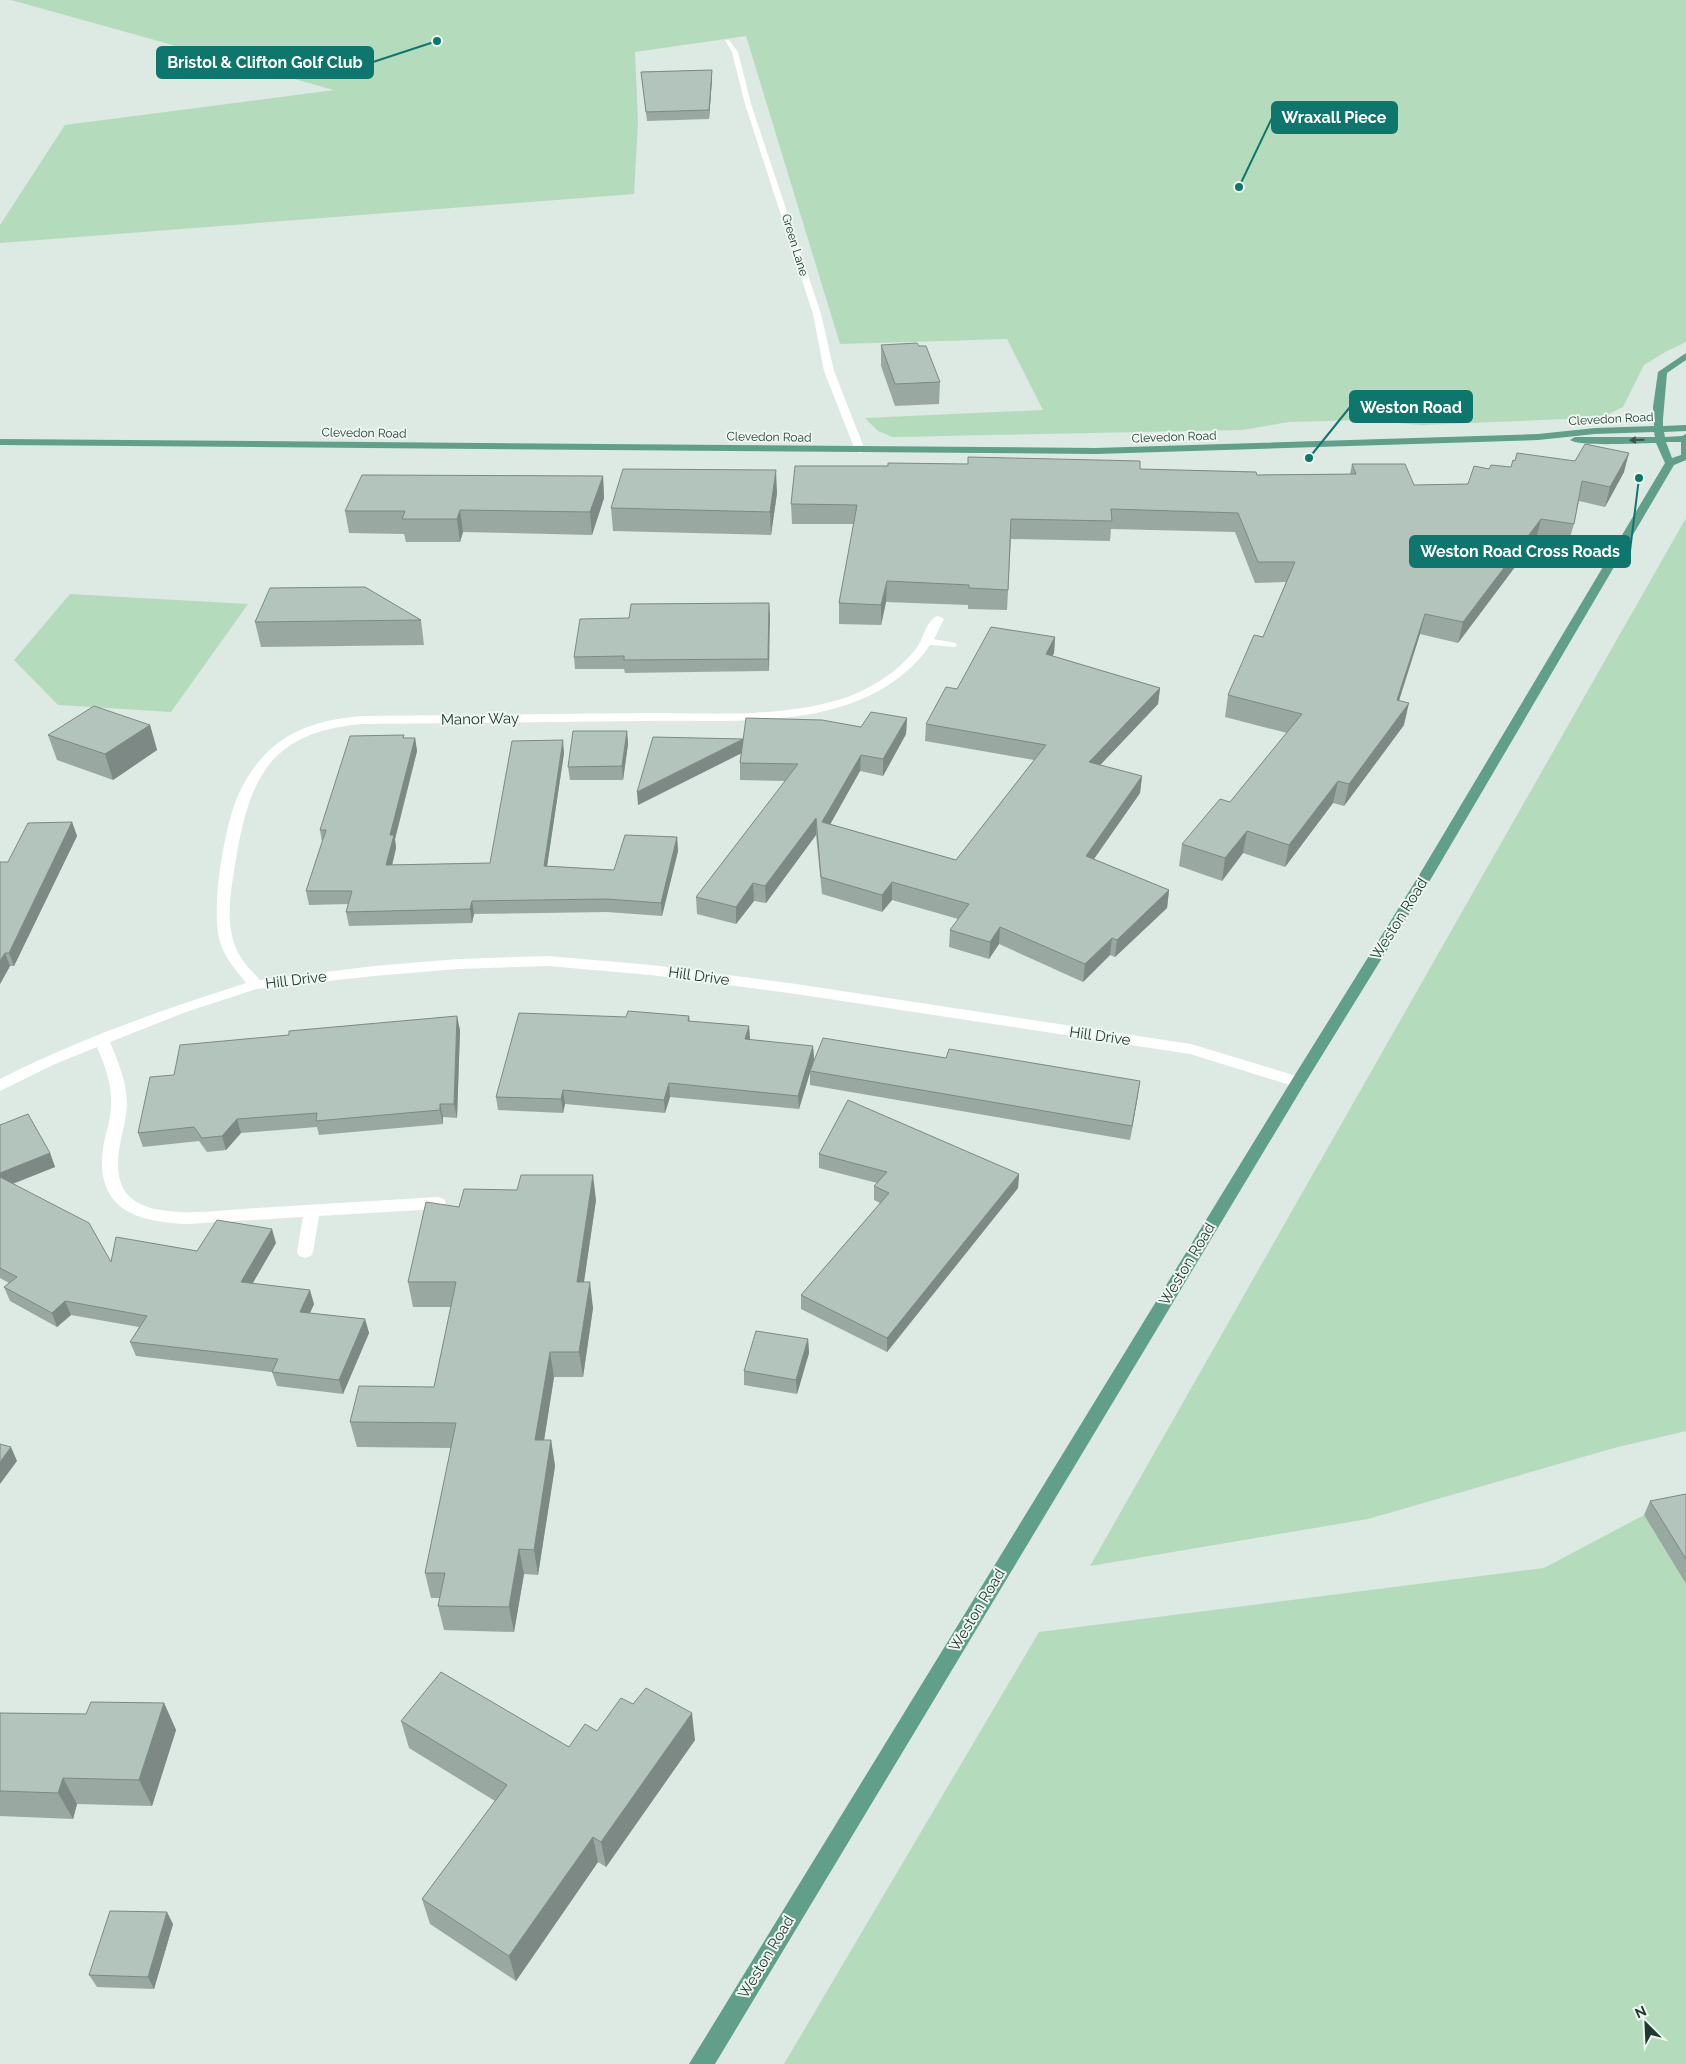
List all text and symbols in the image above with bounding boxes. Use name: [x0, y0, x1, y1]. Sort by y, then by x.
callout: Bristol & Clifton Golf Club: [157, 47, 373, 78]
text: Bristol & Clifton Golf Club: [167, 53, 363, 72]
callout: Wraxall Piece: [1272, 102, 1397, 133]
text: Wraxall Piece: [1282, 108, 1387, 127]
street label: Green Lane: [779, 212, 811, 278]
callout: Weston Road: [1350, 391, 1472, 422]
text: Weston Road: [1360, 398, 1462, 417]
street label: Clevedon Road: [1568, 410, 1654, 428]
street label: Clevedon Road: [321, 425, 407, 441]
street label: Clevedon Road: [726, 429, 812, 445]
street label: Clevedon Road: [1131, 429, 1217, 445]
one-way arrow: [1629, 436, 1645, 444]
callout: Weston Road Cross Roads: [1410, 536, 1630, 567]
text: Weston Road Cross Roads: [1420, 542, 1620, 561]
street label: Manor Way: [441, 709, 519, 729]
street label: Weston Road: [1367, 875, 1431, 963]
street label: Hill Drive: [667, 963, 731, 989]
street label: Hill Drive: [264, 967, 328, 993]
street label: Hill Drive: [1068, 1023, 1132, 1049]
street label: Weston Road: [1155, 1219, 1219, 1309]
street label: Weston Road: [945, 1565, 1009, 1655]
street label: Weston Road: [734, 1912, 798, 2002]
north arrow: [1621, 1999, 1671, 2049]
text: N: [1633, 2003, 1649, 2022]

